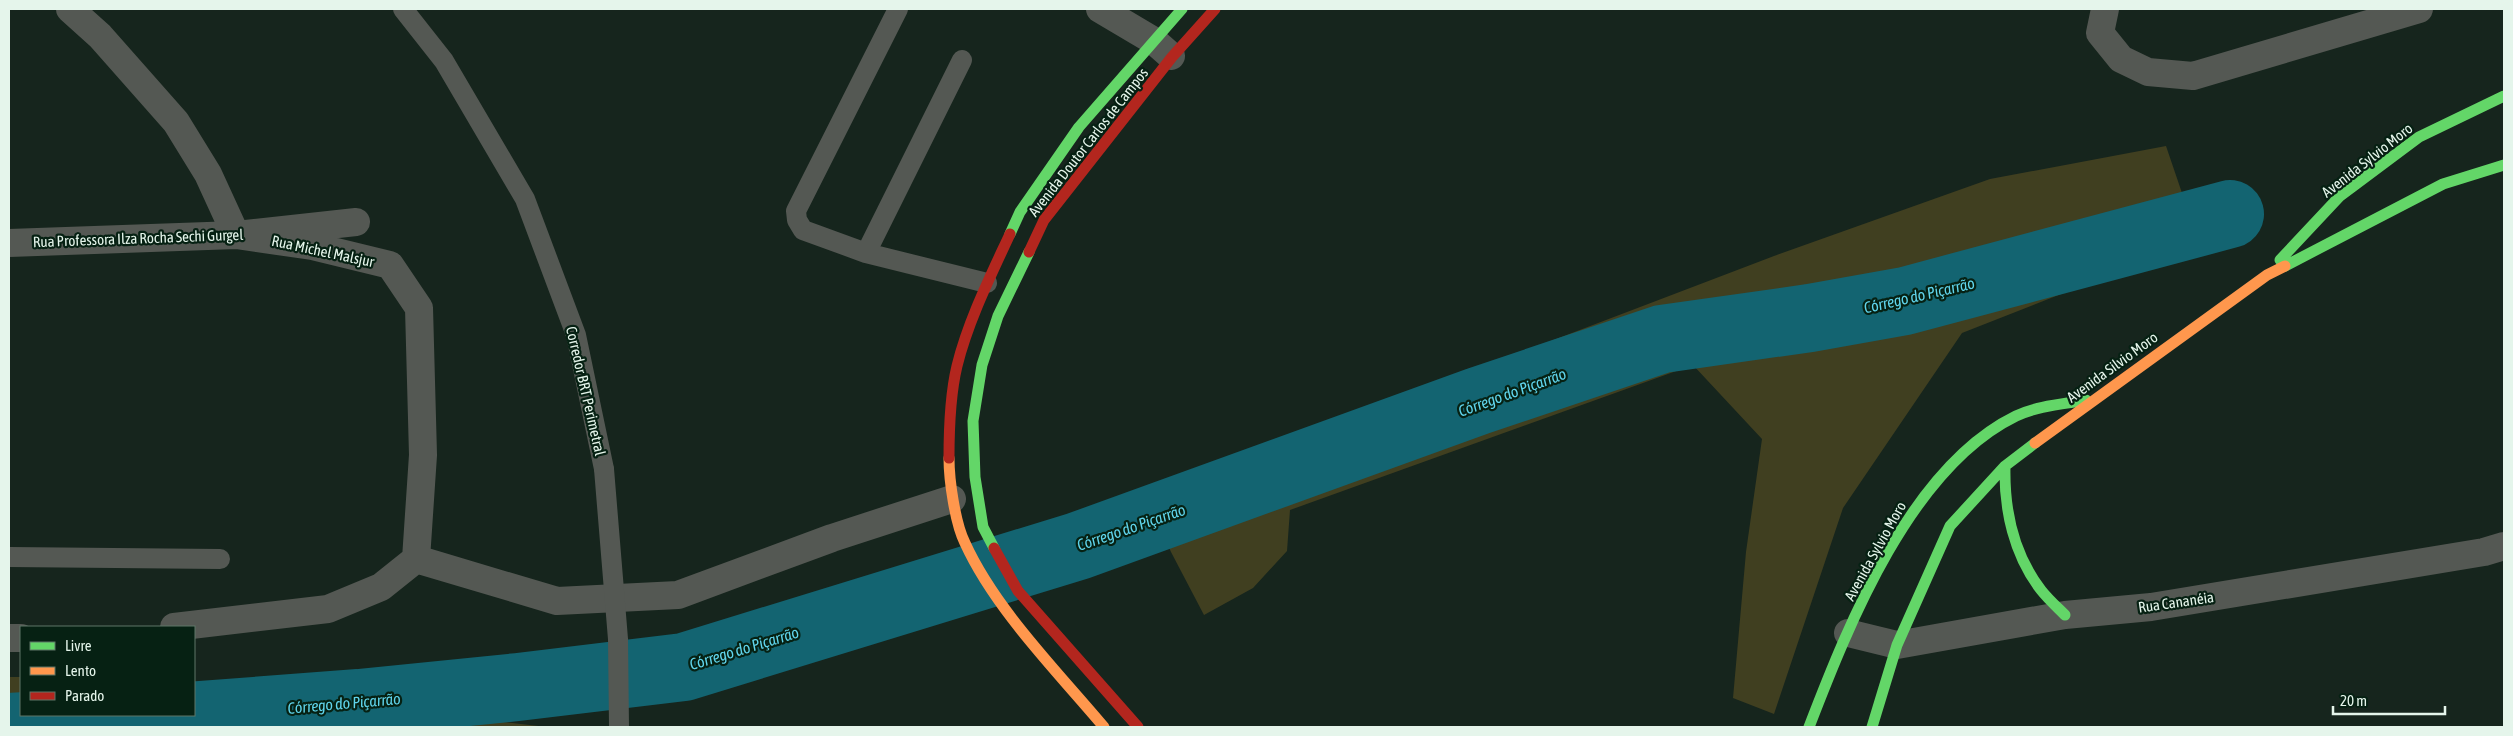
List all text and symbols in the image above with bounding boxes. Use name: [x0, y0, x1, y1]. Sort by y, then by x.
street label: Avenida Doutor Carlos de Campos: [1025, 64, 1151, 220]
street label: Avenida Sylvio Moro: [2318, 119, 2416, 201]
street label: Rua Professora Ilza Rocha Sechi Gurgel: [33, 226, 243, 250]
street label: Rua Michel Malsjur: [270, 232, 376, 270]
water label: Córrego do Piçarrão: [1862, 273, 1976, 317]
street label: Corredor BRT Perimetral: [563, 325, 609, 457]
street label: Avenida Silvio Moro: [2063, 328, 2161, 406]
water label: Córrego do Piçarrão: [1456, 364, 1569, 421]
street label: Avenida Sylvio Moro: [1841, 499, 1909, 603]
water label: Córrego do Piçarrão: [1074, 500, 1188, 555]
street label: Rua Cananéia: [2137, 588, 2215, 616]
water label: Córrego do Piçarrão: [687, 623, 801, 674]
legend: [20, 626, 195, 716]
text: Livre: [65, 637, 92, 654]
text: Lento: [65, 662, 96, 679]
scale bar: [2333, 684, 2446, 716]
text: Parado: [65, 687, 104, 704]
water label: Córrego do Piçarrão: [287, 689, 401, 718]
text: 20 m: [2340, 692, 2367, 709]

